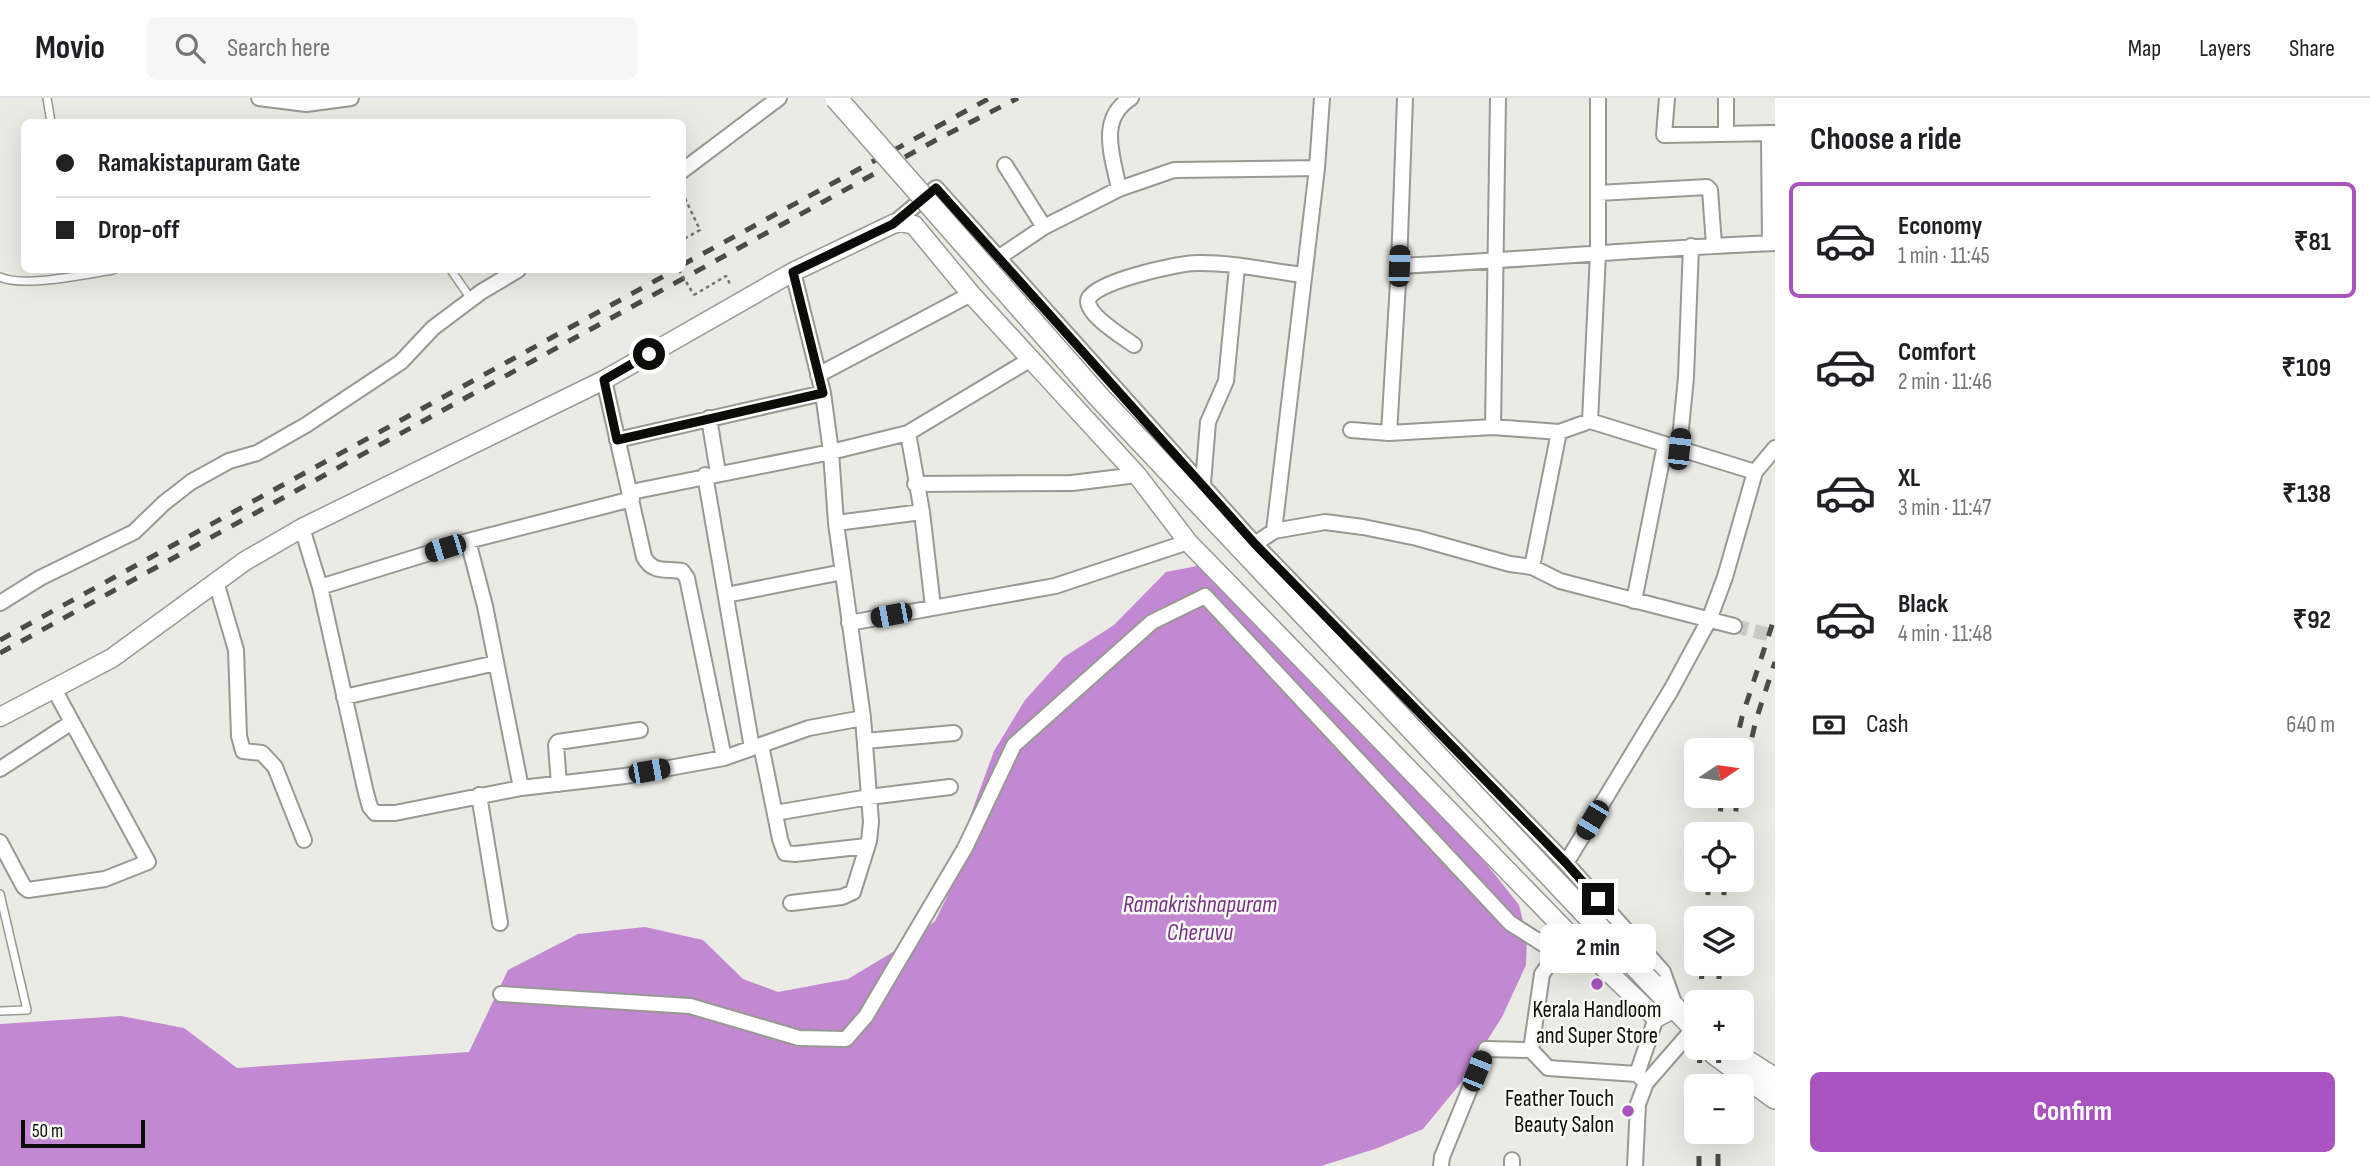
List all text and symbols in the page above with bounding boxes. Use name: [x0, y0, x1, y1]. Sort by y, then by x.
search box: [147, 17, 637, 80]
text: Movio: [35, 28, 105, 68]
icon: search: [171, 29, 209, 67]
text: Search here: [227, 33, 330, 64]
text: Map: [2128, 34, 2161, 63]
text: Layers: [2199, 34, 2251, 63]
text: Share: [2289, 34, 2335, 63]
text: Choose a ride: [1810, 120, 1962, 159]
text: Ramakistapuram Gate: [98, 148, 300, 179]
icon: car: [1814, 209, 1877, 272]
text: Economy: [1898, 211, 1982, 242]
text: Drop-off: [98, 215, 179, 246]
text: ₹81: [2294, 227, 2331, 258]
text: 1 min · 11:45: [1898, 242, 1990, 270]
car: [1388, 245, 1411, 287]
icon: car: [1814, 335, 1877, 398]
text: Comfort: [1898, 337, 1976, 368]
route start: [633, 338, 665, 370]
text: ₹109: [2281, 353, 2331, 384]
text: 2 min · 11:46: [1898, 368, 1992, 396]
car: [1667, 427, 1692, 471]
icon: car: [1814, 461, 1877, 524]
text: XL: [1898, 463, 1920, 494]
text: ₹138: [2282, 479, 2331, 510]
text: 3 min · 11:47: [1898, 494, 1991, 522]
car: [422, 532, 469, 564]
icon: car: [1814, 587, 1877, 650]
text: Black: [1898, 589, 1948, 620]
car: [869, 601, 914, 629]
text: ₹92: [2292, 605, 2331, 636]
text: 4 min · 11:48: [1898, 620, 1992, 648]
icon: cash: [1810, 706, 1848, 744]
text: Cash: [1866, 709, 1909, 740]
text: 640 m: [2286, 711, 2335, 739]
north arrow: [1684, 738, 1754, 808]
map controls: [1684, 738, 1754, 1144]
car: [627, 757, 672, 785]
car: [1573, 797, 1612, 843]
button: locate: [1684, 822, 1754, 892]
route end: [1582, 883, 1614, 915]
water label: Ramakrishnapuram Cheruvu: [1123, 890, 1277, 947]
button: layers: [1684, 906, 1754, 976]
callout: 2 min: [1540, 924, 1656, 972]
text: 2 min: [1576, 934, 1620, 962]
marker: Kerala Handloom and Super Store: [1589, 976, 1605, 992]
button: +: [1684, 990, 1754, 1060]
place label: Kerala Handloom and Super Store: [1532, 996, 1662, 1050]
car: [1460, 1048, 1495, 1094]
button: Confirm: [1810, 1072, 2335, 1152]
button: −: [1684, 1074, 1754, 1144]
place label: Feather Touch Beauty Salon: [1505, 1085, 1614, 1139]
marker: Feather Touch Beauty Salon: [1620, 1103, 1636, 1119]
scale bar: [21, 1117, 145, 1149]
text: 50 m: [32, 1120, 63, 1143]

